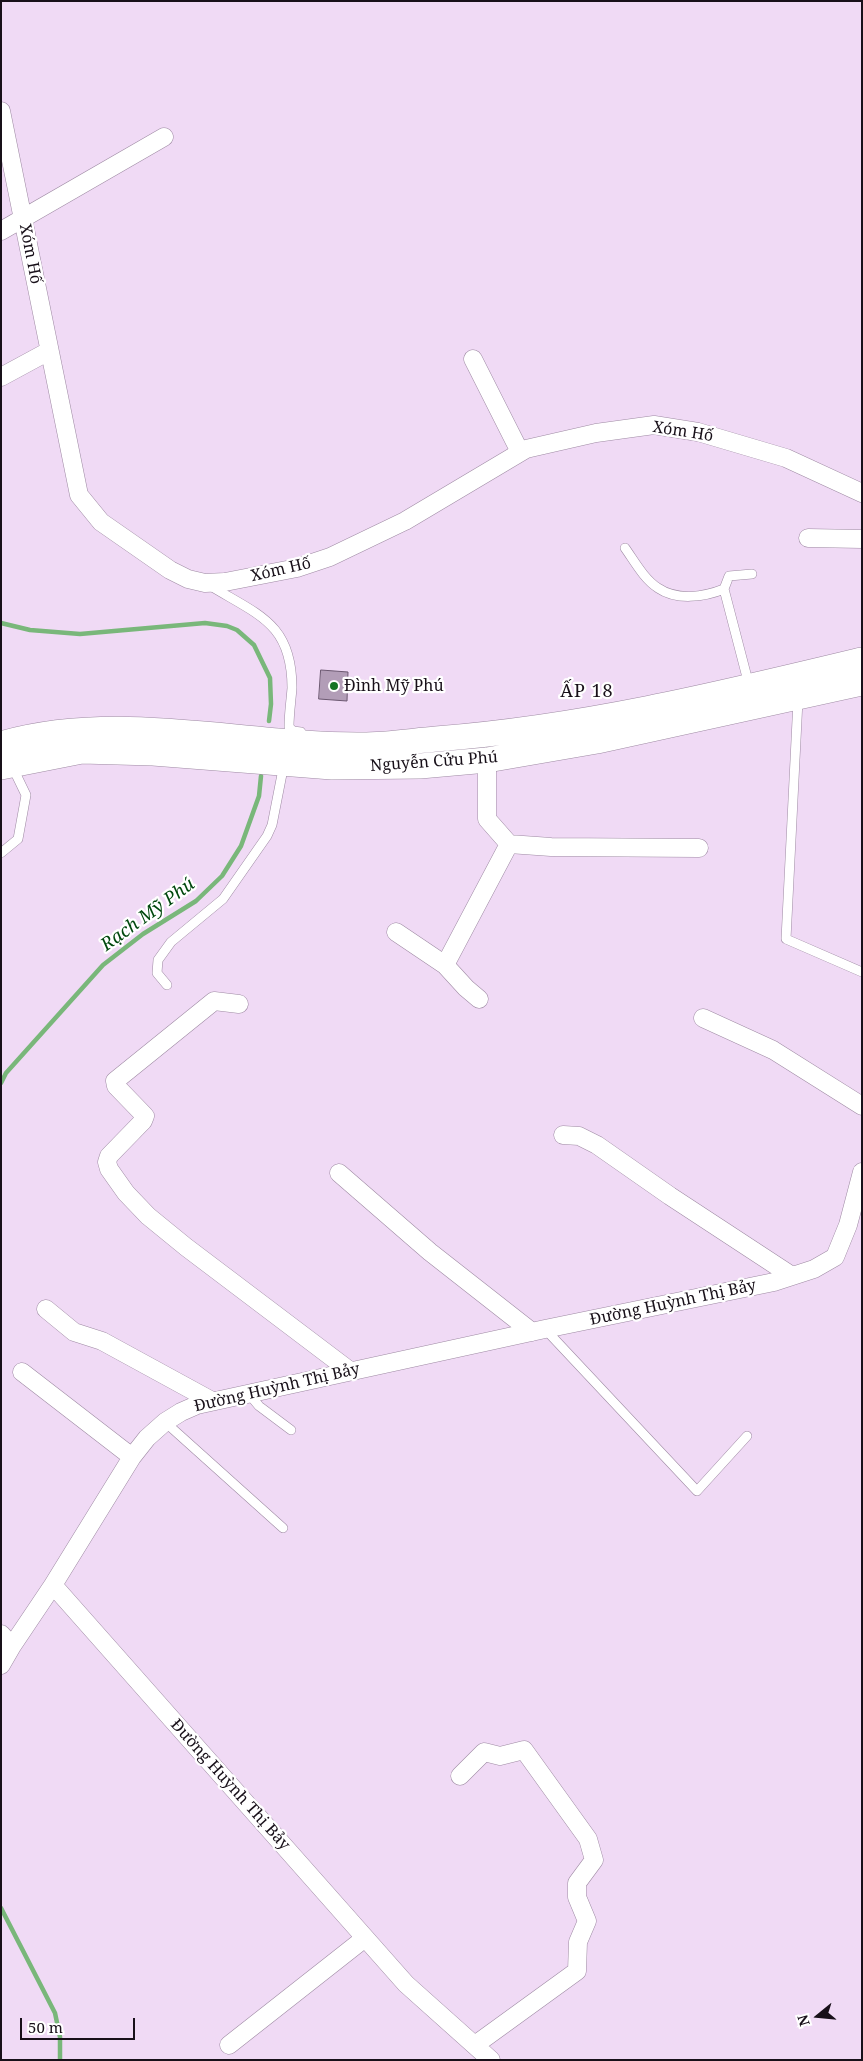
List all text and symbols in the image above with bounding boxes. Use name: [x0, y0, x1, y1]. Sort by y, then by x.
street label: Xóm Hố: [15, 222, 45, 286]
street label: Xóm Hố: [651, 418, 715, 446]
street label: Xóm Hố: [249, 554, 313, 586]
place label: Đình Mỹ Phú: [344, 676, 444, 696]
marker: Đình Mỹ Phú: [328, 680, 340, 692]
district label: ẤP 18: [560, 681, 614, 703]
street label: Nguyễn Cửu Phú: [369, 748, 499, 776]
water label: Rạch Mỹ Phú: [97, 874, 199, 956]
street label: Đường Huỳnh Thị Bảy: [588, 1276, 758, 1330]
street label: Đường Huỳnh Thị Bảy: [192, 1360, 362, 1416]
street label: Đường Huỳnh Thị Bảy: [166, 1716, 294, 1854]
north arrow: [793, 1991, 843, 2041]
scale bar: [22, 2008, 138, 2040]
text: N: [792, 2012, 814, 2029]
text: 50 m: [28, 2017, 63, 2037]

